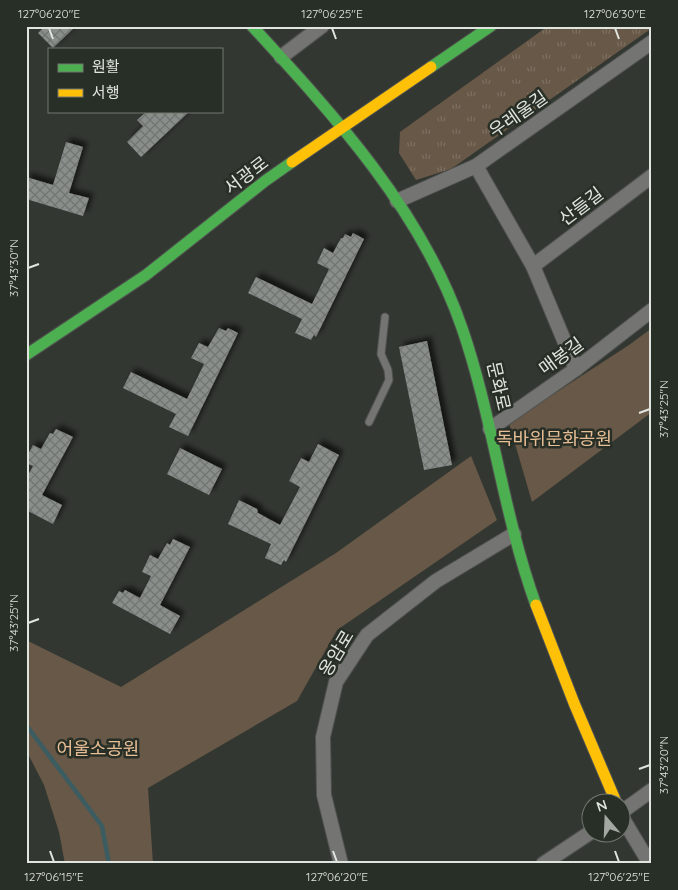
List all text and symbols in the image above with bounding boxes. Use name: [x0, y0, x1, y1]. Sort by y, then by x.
text: 127°06'20"E: [18, 6, 80, 21]
text: 127°06'25"E: [301, 6, 363, 21]
text: 127°06'30"E: [584, 6, 646, 21]
legend: [48, 48, 222, 112]
text: 원활: [92, 57, 120, 76]
text: 서행: [92, 83, 120, 102]
street label: 우레울길: [484, 86, 552, 142]
street label: 서광로: [219, 151, 273, 199]
street label: 산들길: [554, 182, 608, 230]
text: 37°43'30"N: [6, 239, 21, 297]
street label: 매봉길: [534, 332, 588, 380]
street label: 문화로: [482, 359, 516, 413]
text: 37°43'25"N: [656, 380, 671, 438]
park label: 독바위문화공원: [496, 427, 612, 450]
text: 37°43'25"N: [6, 594, 21, 652]
street label: 옹암로: [313, 626, 359, 680]
text: 37°43'20"N: [656, 736, 671, 794]
park label: 어울소공원: [57, 737, 139, 760]
north arrow: [580, 792, 630, 842]
text: N: [594, 796, 610, 816]
text: 127°06'15"E: [24, 869, 84, 884]
text: 127°06'20"E: [306, 869, 368, 884]
text: 127°06'25"E: [588, 869, 650, 884]

